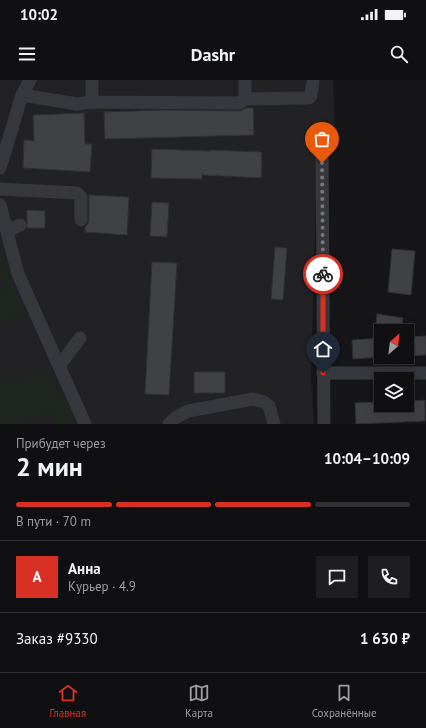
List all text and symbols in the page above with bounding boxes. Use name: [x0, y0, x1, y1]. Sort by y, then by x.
text: 10:02: [20, 5, 58, 24]
icon: menu: [16, 43, 38, 65]
text: Dashr: [191, 43, 235, 66]
icon: search: [388, 43, 410, 65]
pin: [305, 122, 339, 163]
icon: bag: [311, 128, 333, 150]
courier: [303, 254, 343, 294]
icon: bike: [312, 263, 334, 285]
north arrow: [374, 324, 414, 364]
map controls: [374, 324, 414, 412]
pin: [306, 332, 340, 373]
icon: home: [312, 338, 334, 360]
button: layers: [374, 372, 414, 412]
text: Прибудет через: [16, 435, 106, 452]
text: 10:04–10:09: [324, 449, 410, 468]
text: 2 мин: [16, 450, 83, 483]
text: В пути · 70 m: [16, 513, 91, 530]
button: chat: [316, 556, 358, 598]
button: phone: [368, 556, 410, 598]
text: Анна: [68, 559, 101, 578]
text: А: [32, 567, 42, 586]
text: Курьер · 4.9: [68, 578, 136, 595]
text: Заказ #9330: [16, 629, 98, 648]
text: 1 630 ₽: [360, 629, 410, 648]
tab: Главная: [49, 682, 86, 720]
tab: Карта: [185, 682, 213, 720]
tab: Сохранённые: [312, 682, 377, 720]

